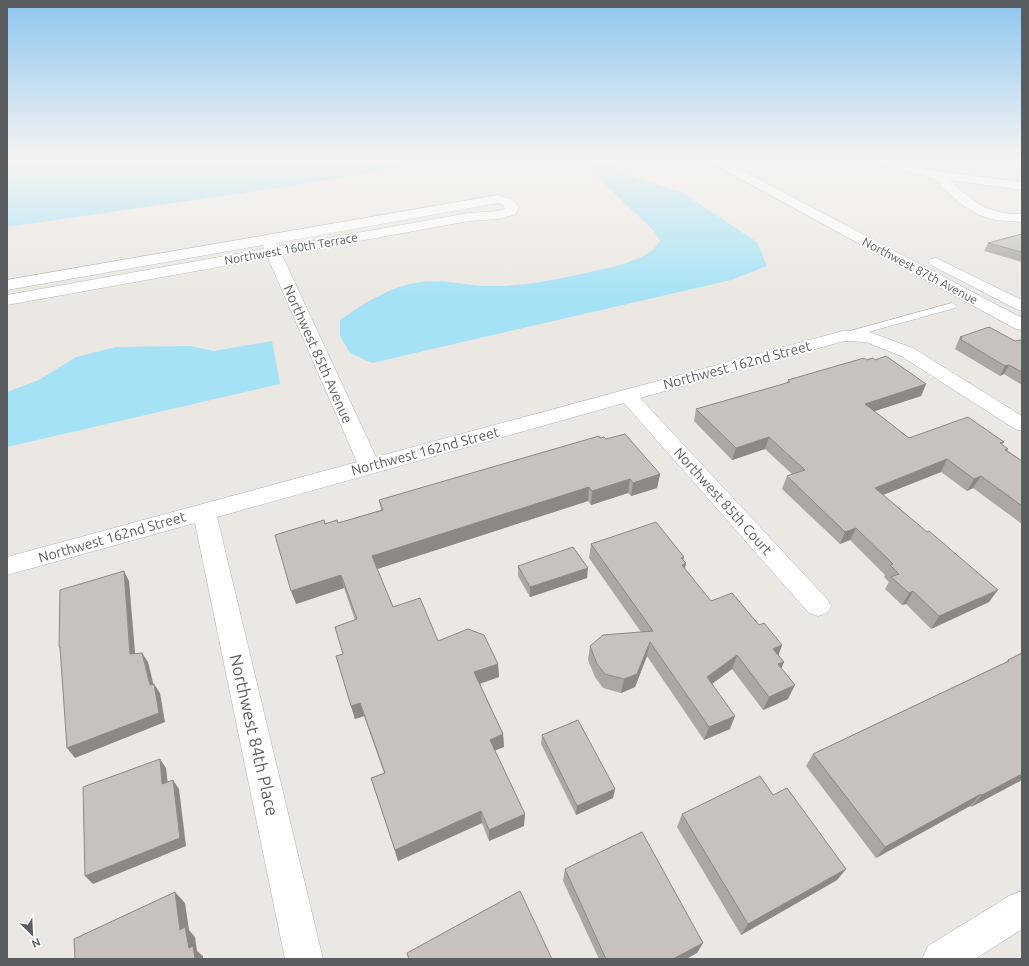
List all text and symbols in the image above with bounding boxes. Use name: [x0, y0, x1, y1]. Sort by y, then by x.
street label: Northwest 160th Terrace: [223, 230, 359, 267]
street label: Northwest 87th Avenue: [860, 235, 980, 306]
street label: Northwest 85th Avenue: [280, 282, 356, 426]
street label: Northwest 162nd Street: [661, 337, 813, 392]
street label: Northwest 162nd Street: [349, 423, 501, 478]
street label: Northwest 85th Court: [671, 444, 776, 558]
street label: Northwest 162nd Street: [36, 508, 188, 566]
street label: Northwest 84th Place: [227, 652, 282, 818]
north arrow: [12, 914, 52, 954]
text: N: [30, 936, 42, 950]

